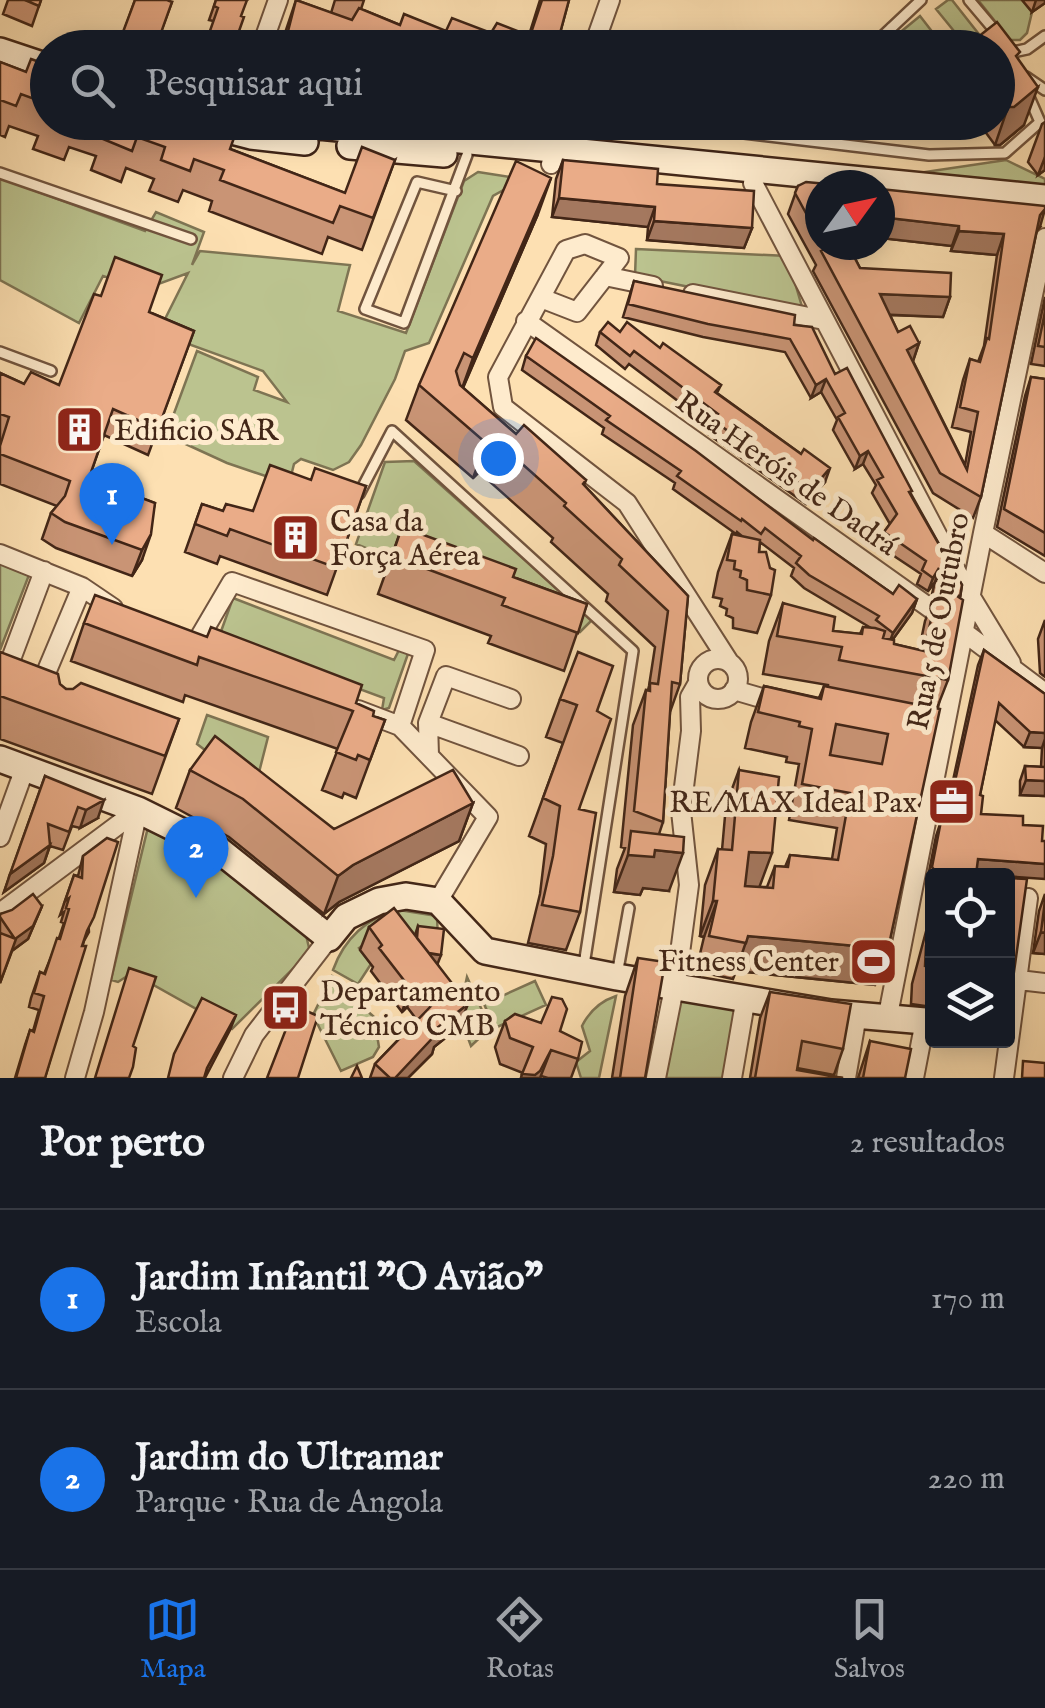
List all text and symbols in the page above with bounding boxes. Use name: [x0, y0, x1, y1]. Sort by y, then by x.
search box: [30, 30, 1015, 140]
icon: search: [65, 58, 120, 113]
text: Pesquisar aqui: [145, 61, 363, 109]
north arrow: [805, 170, 895, 260]
street label: Rua Heróis de Dadrá: [667, 384, 904, 565]
building icon: Edificio SAR: [53, 404, 105, 456]
place label: Edificio SAR: [114, 413, 279, 451]
your location: [473, 433, 524, 484]
pin: 1: [80, 462, 144, 545]
place label: Casa da Força Aérea: [330, 504, 480, 576]
street label: Rua 5 de Outubro: [900, 509, 980, 733]
building icon: Casa da Força Aérea: [269, 512, 321, 564]
office icon: RE/MAX Ideal Pax: [926, 776, 978, 828]
place label: RE/MAX Ideal Pax: [669, 785, 917, 823]
pin: 2: [164, 816, 228, 898]
map controls: [925, 868, 1015, 1048]
button: locate: [925, 868, 1015, 958]
sports icon: Fitness Center: [848, 935, 900, 987]
place label: Fitness Center: [658, 944, 839, 982]
button: layers: [925, 958, 1015, 1048]
place label: Departamento Técnico CMB: [320, 974, 500, 1046]
bus stop icon: Departamento Técnico CMB: [259, 982, 311, 1034]
text: Por perto: [40, 1117, 205, 1170]
text: 2 resultados: [850, 1123, 1005, 1164]
text: Jardim Infantil "O Avião": [135, 1255, 543, 1303]
text: 1: [67, 1279, 78, 1320]
text: 170 m: [931, 1279, 1005, 1320]
text: Escola: [135, 1303, 222, 1344]
text: Jardim do Ultramar: [135, 1435, 443, 1483]
text: 2: [65, 1459, 80, 1500]
text: 220 m: [928, 1459, 1005, 1500]
text: Parque · Rua de Angola: [135, 1483, 443, 1524]
tab: Mapa: [140, 1592, 206, 1687]
tab: Rotas: [486, 1592, 554, 1687]
tab: Salvos: [834, 1592, 905, 1687]

